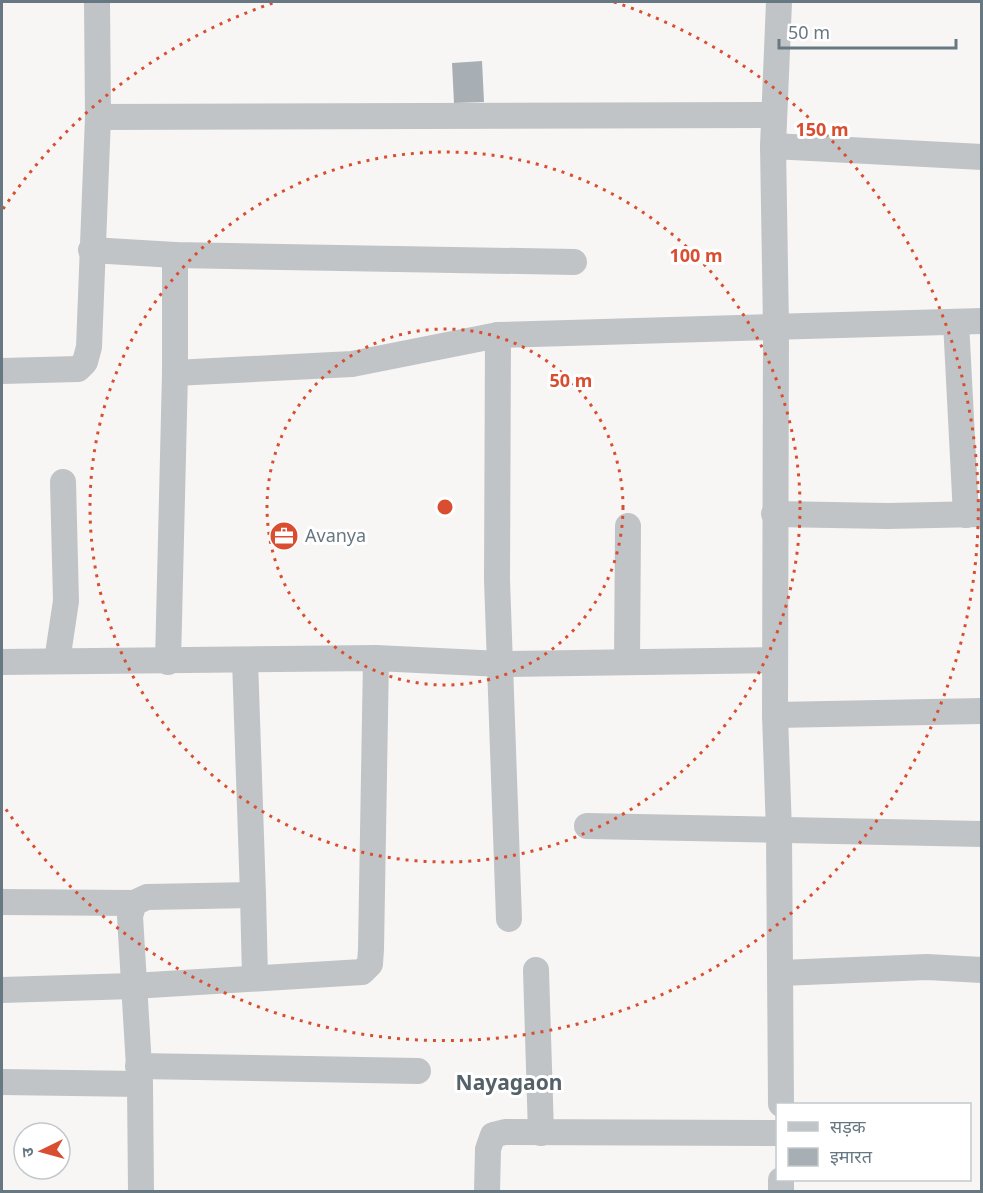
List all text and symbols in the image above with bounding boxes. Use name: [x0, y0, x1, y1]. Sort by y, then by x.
scale bar: [779, 12, 956, 50]
text: 50 m: [788, 20, 830, 44]
text: 150 m: [795, 117, 849, 141]
text: 100 m: [669, 243, 723, 267]
text: 50 m: [550, 368, 592, 392]
centre of rings: [435, 497, 455, 517]
office icon: Avanya: [268, 520, 300, 552]
place label: Avanya: [305, 523, 366, 547]
district label: Nayagaon: [456, 1068, 562, 1096]
legend: [776, 1103, 971, 1181]
text: सड़क: [830, 1114, 867, 1138]
north arrow: [12, 1121, 72, 1181]
text: इमारत: [830, 1144, 873, 1168]
text: उ: [16, 1146, 38, 1158]

